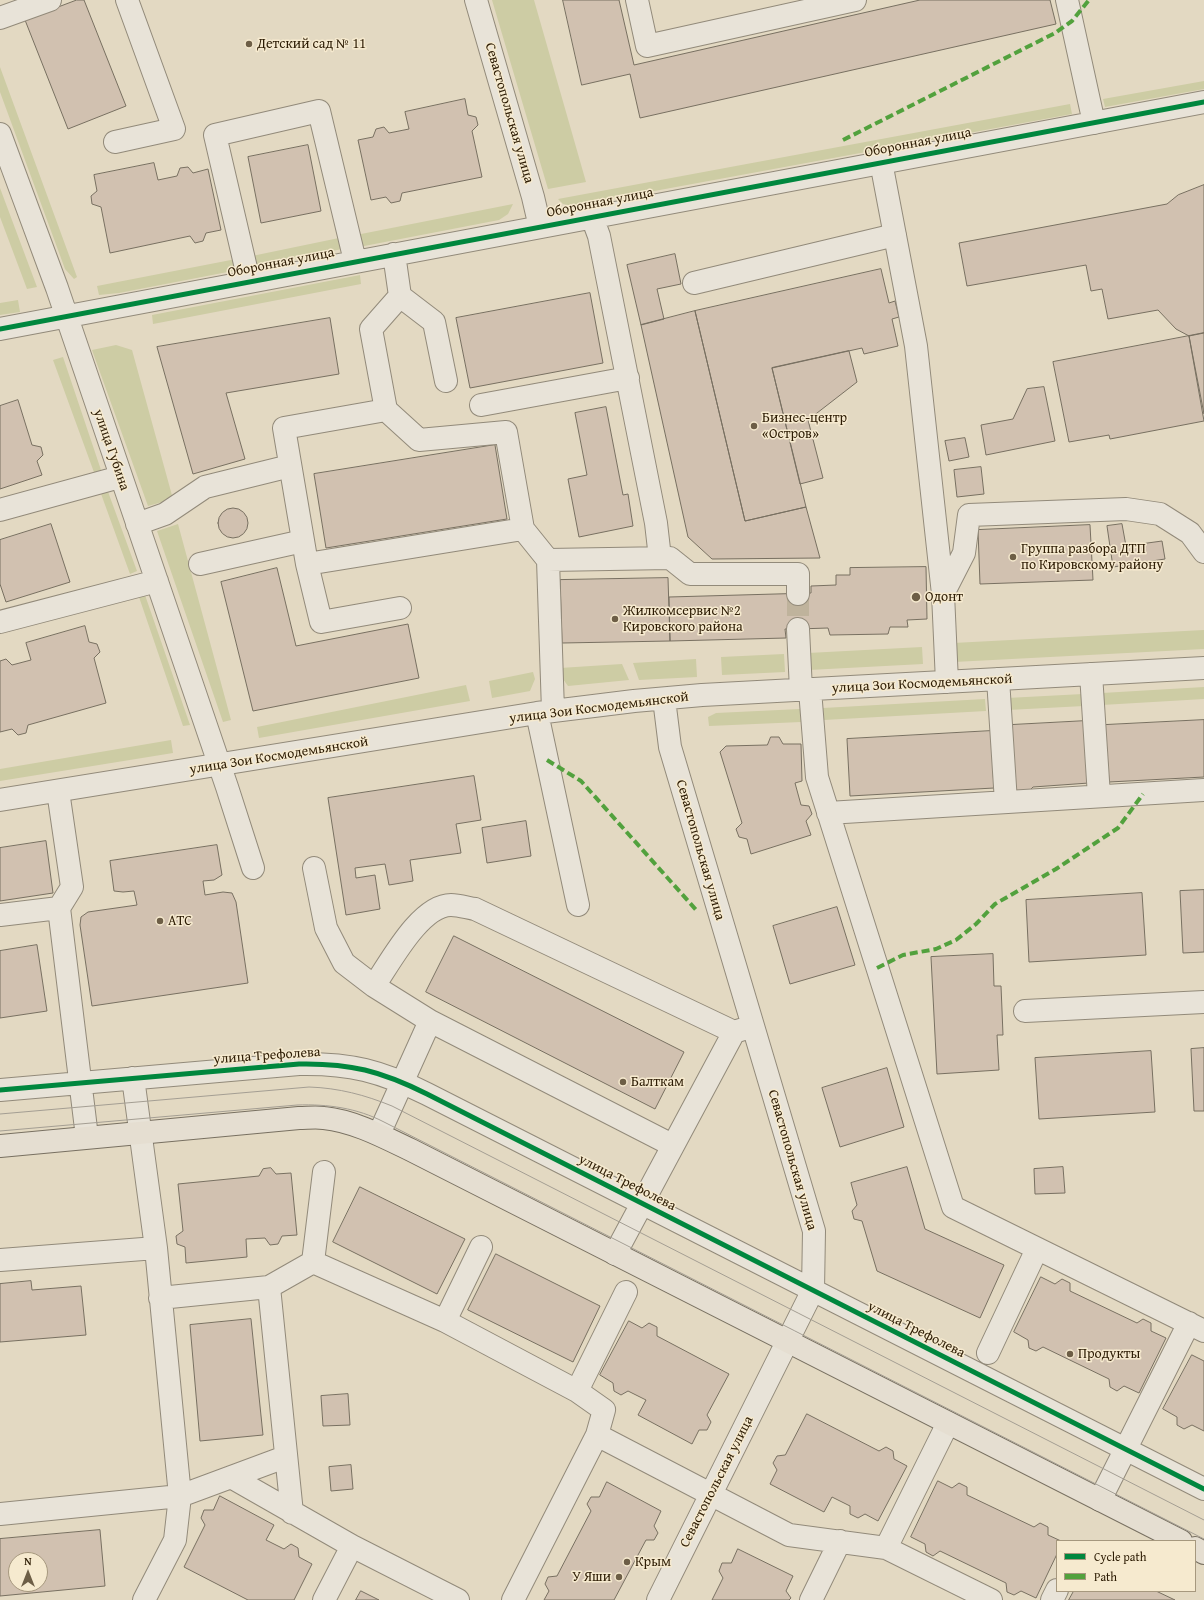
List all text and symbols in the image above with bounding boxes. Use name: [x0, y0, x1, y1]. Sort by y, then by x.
place label: Детский сад № 11: [257, 36, 366, 52]
marker: Детский сад № 11: [244, 39, 254, 49]
street label: Севастопольская улица: [481, 41, 537, 185]
street label: Оборонная улица: [863, 124, 973, 162]
street label: Оборонная улица: [545, 184, 655, 222]
street label: Оборонная улица: [226, 244, 336, 282]
street label: улица Губина: [89, 407, 133, 493]
place label: Бизнес-центр «Остров»: [762, 410, 847, 442]
marker: Бизнес-центр «Остров»: [749, 421, 759, 431]
place label: Группа разбора ДТП по Кировскому району: [1021, 541, 1163, 574]
marker: Группа разбора ДТП по Кировскому району: [1008, 552, 1018, 562]
place label: Одонт: [925, 589, 963, 605]
marker: Одонт: [910, 591, 922, 603]
place label: Жилкомсервис №2 Кировского района: [623, 603, 743, 636]
marker: Жилкомсервис №2 Кировского района: [610, 614, 620, 624]
street label: улица Зои Космодемьянской: [831, 671, 1013, 697]
street label: улица Зои Космодемьянской: [508, 689, 690, 727]
street label: улица Зои Космодемьянской: [188, 734, 370, 778]
street label: Севастопольская улица: [672, 778, 728, 922]
place label: АТС: [168, 913, 192, 929]
marker: АТС: [155, 916, 165, 926]
street label: улица Трефолева: [213, 1044, 321, 1068]
place label: Балткам: [631, 1074, 684, 1090]
marker: Балткам: [618, 1077, 628, 1087]
street label: Севастопольская улица: [764, 1088, 820, 1232]
street label: улица Трефолева: [575, 1151, 679, 1215]
street label: улица Трефолева: [864, 1298, 968, 1362]
place label: Продукты: [1078, 1346, 1140, 1362]
marker: Продукты: [1065, 1349, 1075, 1359]
street label: Севастопольская улица: [677, 1413, 757, 1551]
legend: [1056, 1540, 1196, 1592]
text: Cycle path: [1094, 1548, 1146, 1565]
north arrow: [8, 1552, 48, 1592]
text: N: [24, 1553, 32, 1569]
place label: Крым: [635, 1554, 671, 1570]
marker: Крым: [622, 1557, 632, 1567]
text: Path: [1094, 1568, 1117, 1585]
place label: У Яши: [572, 1569, 611, 1585]
marker: У Яши: [614, 1572, 624, 1582]

